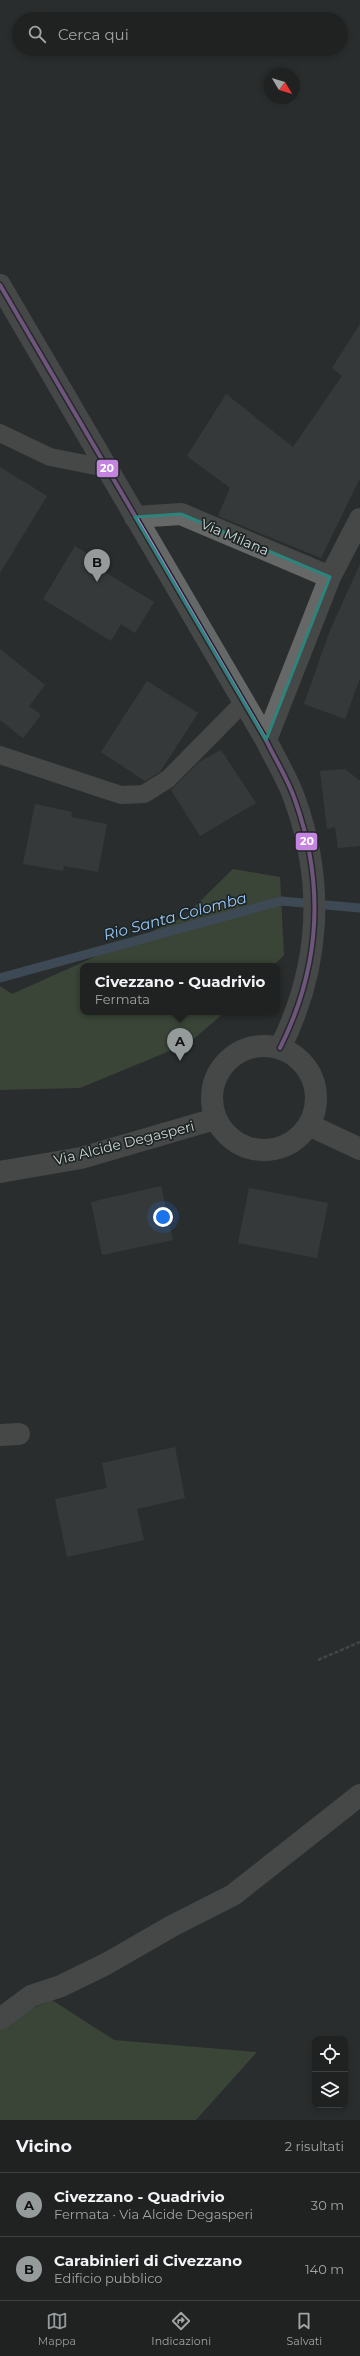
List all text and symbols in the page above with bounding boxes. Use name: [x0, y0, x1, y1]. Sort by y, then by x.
search box: [12, 12, 348, 56]
icon: search: [26, 23, 48, 45]
text: Cerca qui: [58, 25, 129, 44]
north arrow: [264, 68, 300, 104]
line badge: 20: [96, 459, 119, 478]
text: 20: [100, 461, 115, 475]
street label: Via Milana: [198, 515, 272, 559]
pin: B: [84, 549, 110, 582]
line badge: 20: [295, 832, 318, 851]
text: 20: [300, 834, 315, 848]
water label: Rio Santa Colomba: [101, 888, 249, 944]
popup: [80, 963, 280, 1015]
text: Civezzano - Quadrivio: [95, 972, 265, 991]
text: Fermata: [95, 991, 150, 1007]
pin: A: [167, 1028, 193, 1061]
street label: Via Alcide Degasperi: [52, 1117, 196, 1169]
your location: [153, 1207, 173, 1227]
map controls: [312, 2036, 348, 2108]
button: locate: [312, 2036, 348, 2072]
button: layers: [312, 2072, 348, 2108]
text: Vicino: [16, 2136, 72, 2156]
text: 2 risultati: [285, 2138, 344, 2154]
text: Civezzano - Quadrivio: [54, 2187, 224, 2206]
text: A: [24, 2197, 34, 2213]
text: 30 m: [311, 2197, 344, 2213]
text: Fermata · Via Alcide Degasperi: [54, 2206, 253, 2222]
text: Carabinieri di Civezzano: [54, 2251, 242, 2270]
text: B: [24, 2261, 34, 2277]
text: 140 m: [305, 2261, 344, 2277]
text: Edificio pubblico: [54, 2270, 163, 2286]
tab: Mappa: [38, 2310, 76, 2348]
tab: Indicazioni: [151, 2310, 211, 2348]
tab: Salvati: [286, 2310, 322, 2348]

